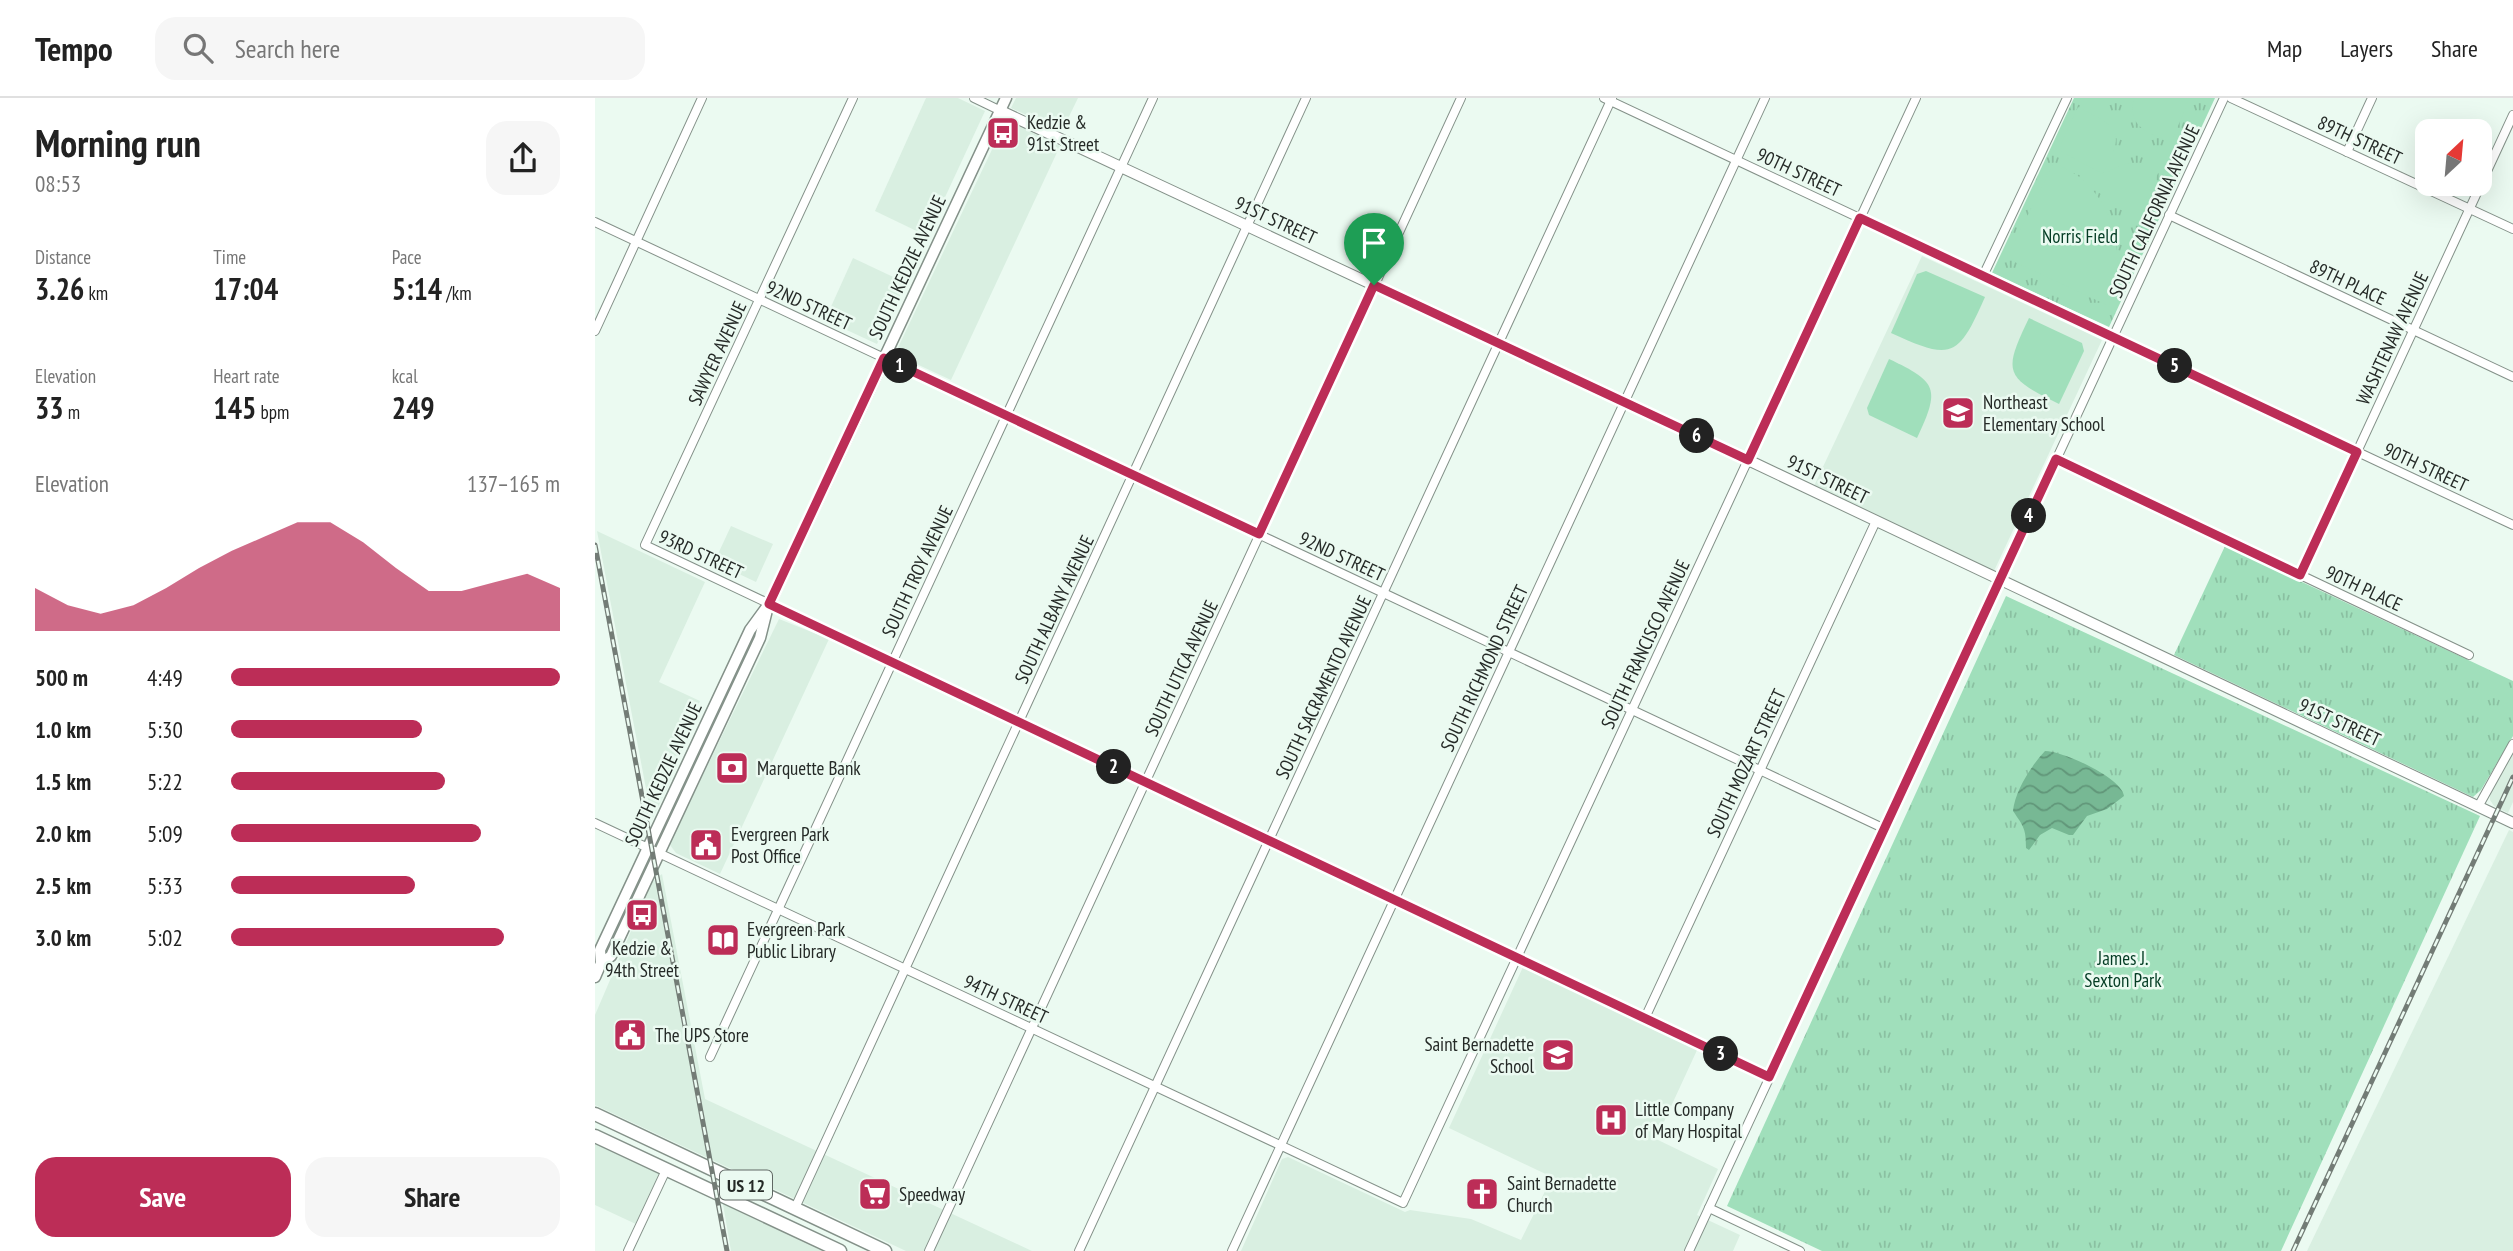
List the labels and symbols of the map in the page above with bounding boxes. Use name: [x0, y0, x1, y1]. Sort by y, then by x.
place label: Kedzie & 91st Street: [1027, 110, 1100, 156]
street label: 89TH STREET: [2314, 110, 2406, 170]
bus stop icon: Kedzie & 91st Street: [984, 114, 1022, 152]
north arrow: [2415, 119, 2492, 196]
street label: SOUTH CALIFORNIA AVENUE: [2103, 121, 2205, 301]
street label: 90TH STREET: [1753, 142, 1845, 202]
street label: SOUTH KEDZIE AVENUE: [863, 191, 951, 343]
street label: 91ST STREET: [1231, 191, 1321, 250]
pin: [1344, 213, 1404, 285]
park label: Norris Field: [2042, 224, 2118, 248]
street label: 89TH PLACE: [2306, 254, 2390, 310]
street label: WASHTENAW AVENUE: [2351, 268, 2433, 408]
street label: 92ND STREET: [762, 275, 856, 335]
street label: SAWYER AVENUE: [682, 297, 752, 409]
pin: 1: [883, 348, 917, 384]
pin: 5: [2157, 348, 2193, 384]
place label: Northeast Elementary School: [1983, 390, 2105, 436]
school or university icon: Northeast Elementary School: [1939, 394, 1977, 432]
pin: 6: [1679, 418, 1715, 454]
street label: 90TH STREET: [2380, 437, 2472, 497]
street label: 91ST STREET: [1783, 449, 1873, 509]
pin: 4: [2011, 498, 2047, 534]
street label: SOUTH TROY AVENUE: [876, 501, 958, 641]
street label: 93RD STREET: [655, 524, 748, 584]
street label: 92ND STREET: [1295, 526, 1389, 586]
street label: SOUTH ALBANY AVENUE: [1009, 531, 1099, 687]
street label: SOUTH FRANCISCO AVENUE: [1595, 556, 1695, 732]
street label: 90TH PLACE: [2322, 560, 2406, 616]
street label: SOUTH RICHMOND STREET: [1435, 580, 1533, 755]
street label: SOUTH SACRAMENTO AVENUE: [1270, 591, 1376, 783]
street label: SOUTH UTICA AVENUE: [1139, 596, 1223, 740]
street label: SOUTH MOZART STREET: [1701, 684, 1791, 841]
street label: 91ST STREET: [2295, 693, 2385, 752]
street label: SOUTH KEDZIE AVENUE: [619, 698, 707, 850]
bank icon: Marquette Bank: [713, 749, 751, 787]
pin: 2: [1097, 750, 1131, 784]
place label: Marquette Bank: [757, 756, 861, 780]
place label: Evergreen Park Post Office: [731, 822, 830, 868]
public building icon: Evergreen Park Post Office: [687, 826, 725, 864]
bus stop icon: Kedzie & 94th Street: [623, 896, 661, 934]
place label: Evergreen Park Public Library: [747, 917, 846, 963]
library icon: Evergreen Park Public Library: [704, 921, 742, 959]
place label: Kedzie & 94th Street: [605, 936, 680, 982]
park label: James J. Sexton Park: [2084, 946, 2162, 992]
street label: 94TH STREET: [960, 969, 1052, 1029]
public building icon: The UPS Store: [611, 1016, 649, 1054]
place label: The UPS Store: [655, 1023, 749, 1047]
place label: Saint Bernadette School: [1424, 1032, 1535, 1078]
school or university icon: Saint Bernadette School: [1539, 1036, 1577, 1074]
pin: 3: [1703, 1037, 1739, 1072]
place label: Little Company of Mary Hospital: [1635, 1097, 1742, 1143]
hospital icon: Little Company of Mary Hospital: [1592, 1101, 1630, 1139]
road number: US 12: [720, 1170, 772, 1200]
place label: Saint Bernadette Church: [1507, 1171, 1617, 1217]
supermarket icon: Speedway: [856, 1175, 894, 1213]
church icon: Saint Bernadette Church: [1463, 1175, 1501, 1213]
place label: Speedway: [899, 1182, 966, 1206]

